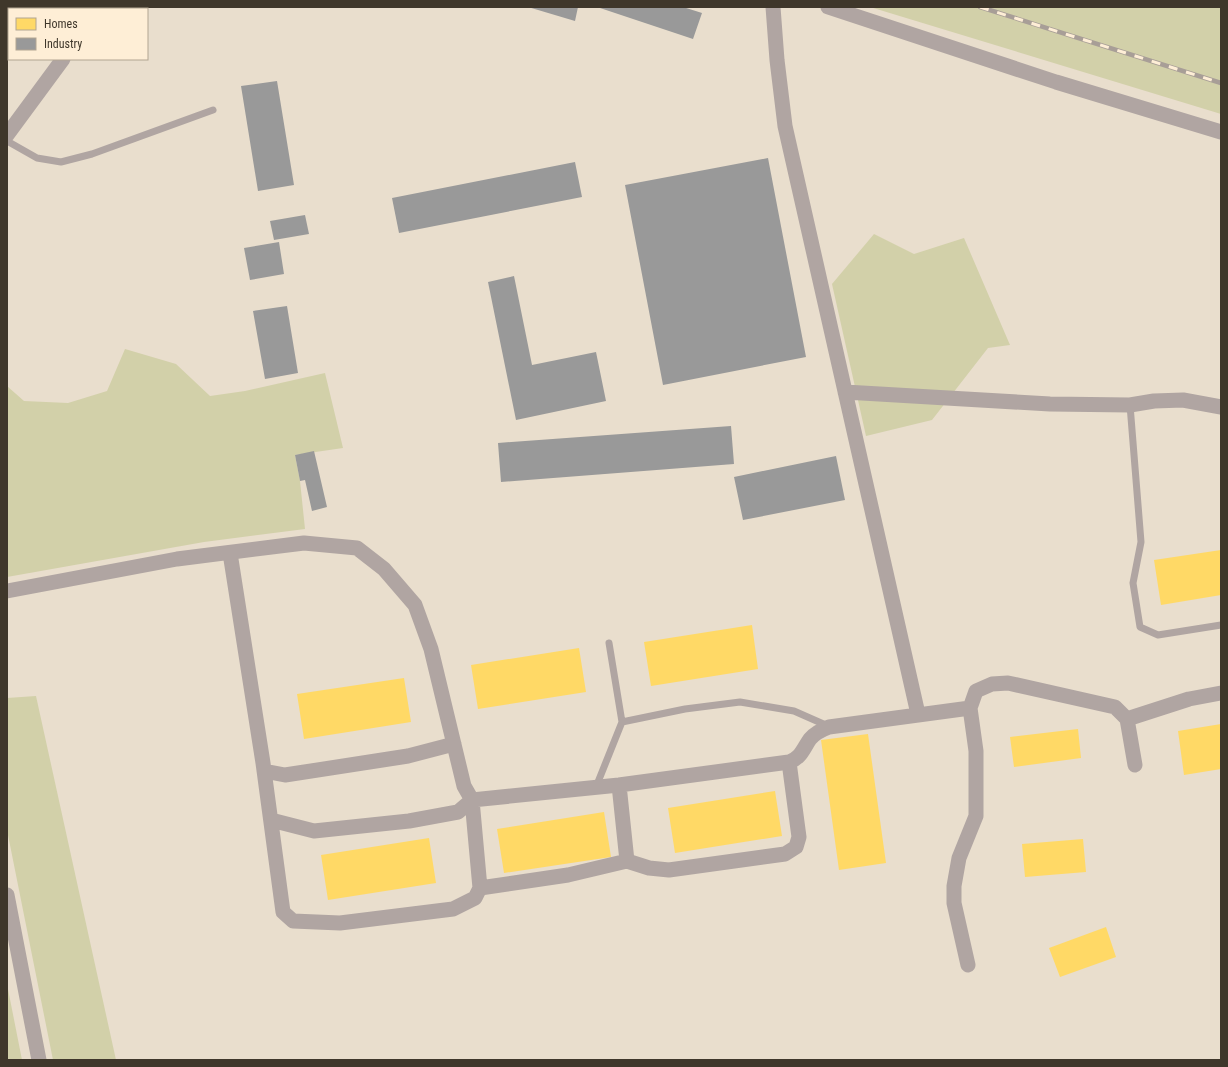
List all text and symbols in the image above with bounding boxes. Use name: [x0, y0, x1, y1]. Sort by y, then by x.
legend: [8, 8, 148, 60]
text: Homes: [44, 17, 78, 31]
text: Industry: [44, 37, 82, 51]

